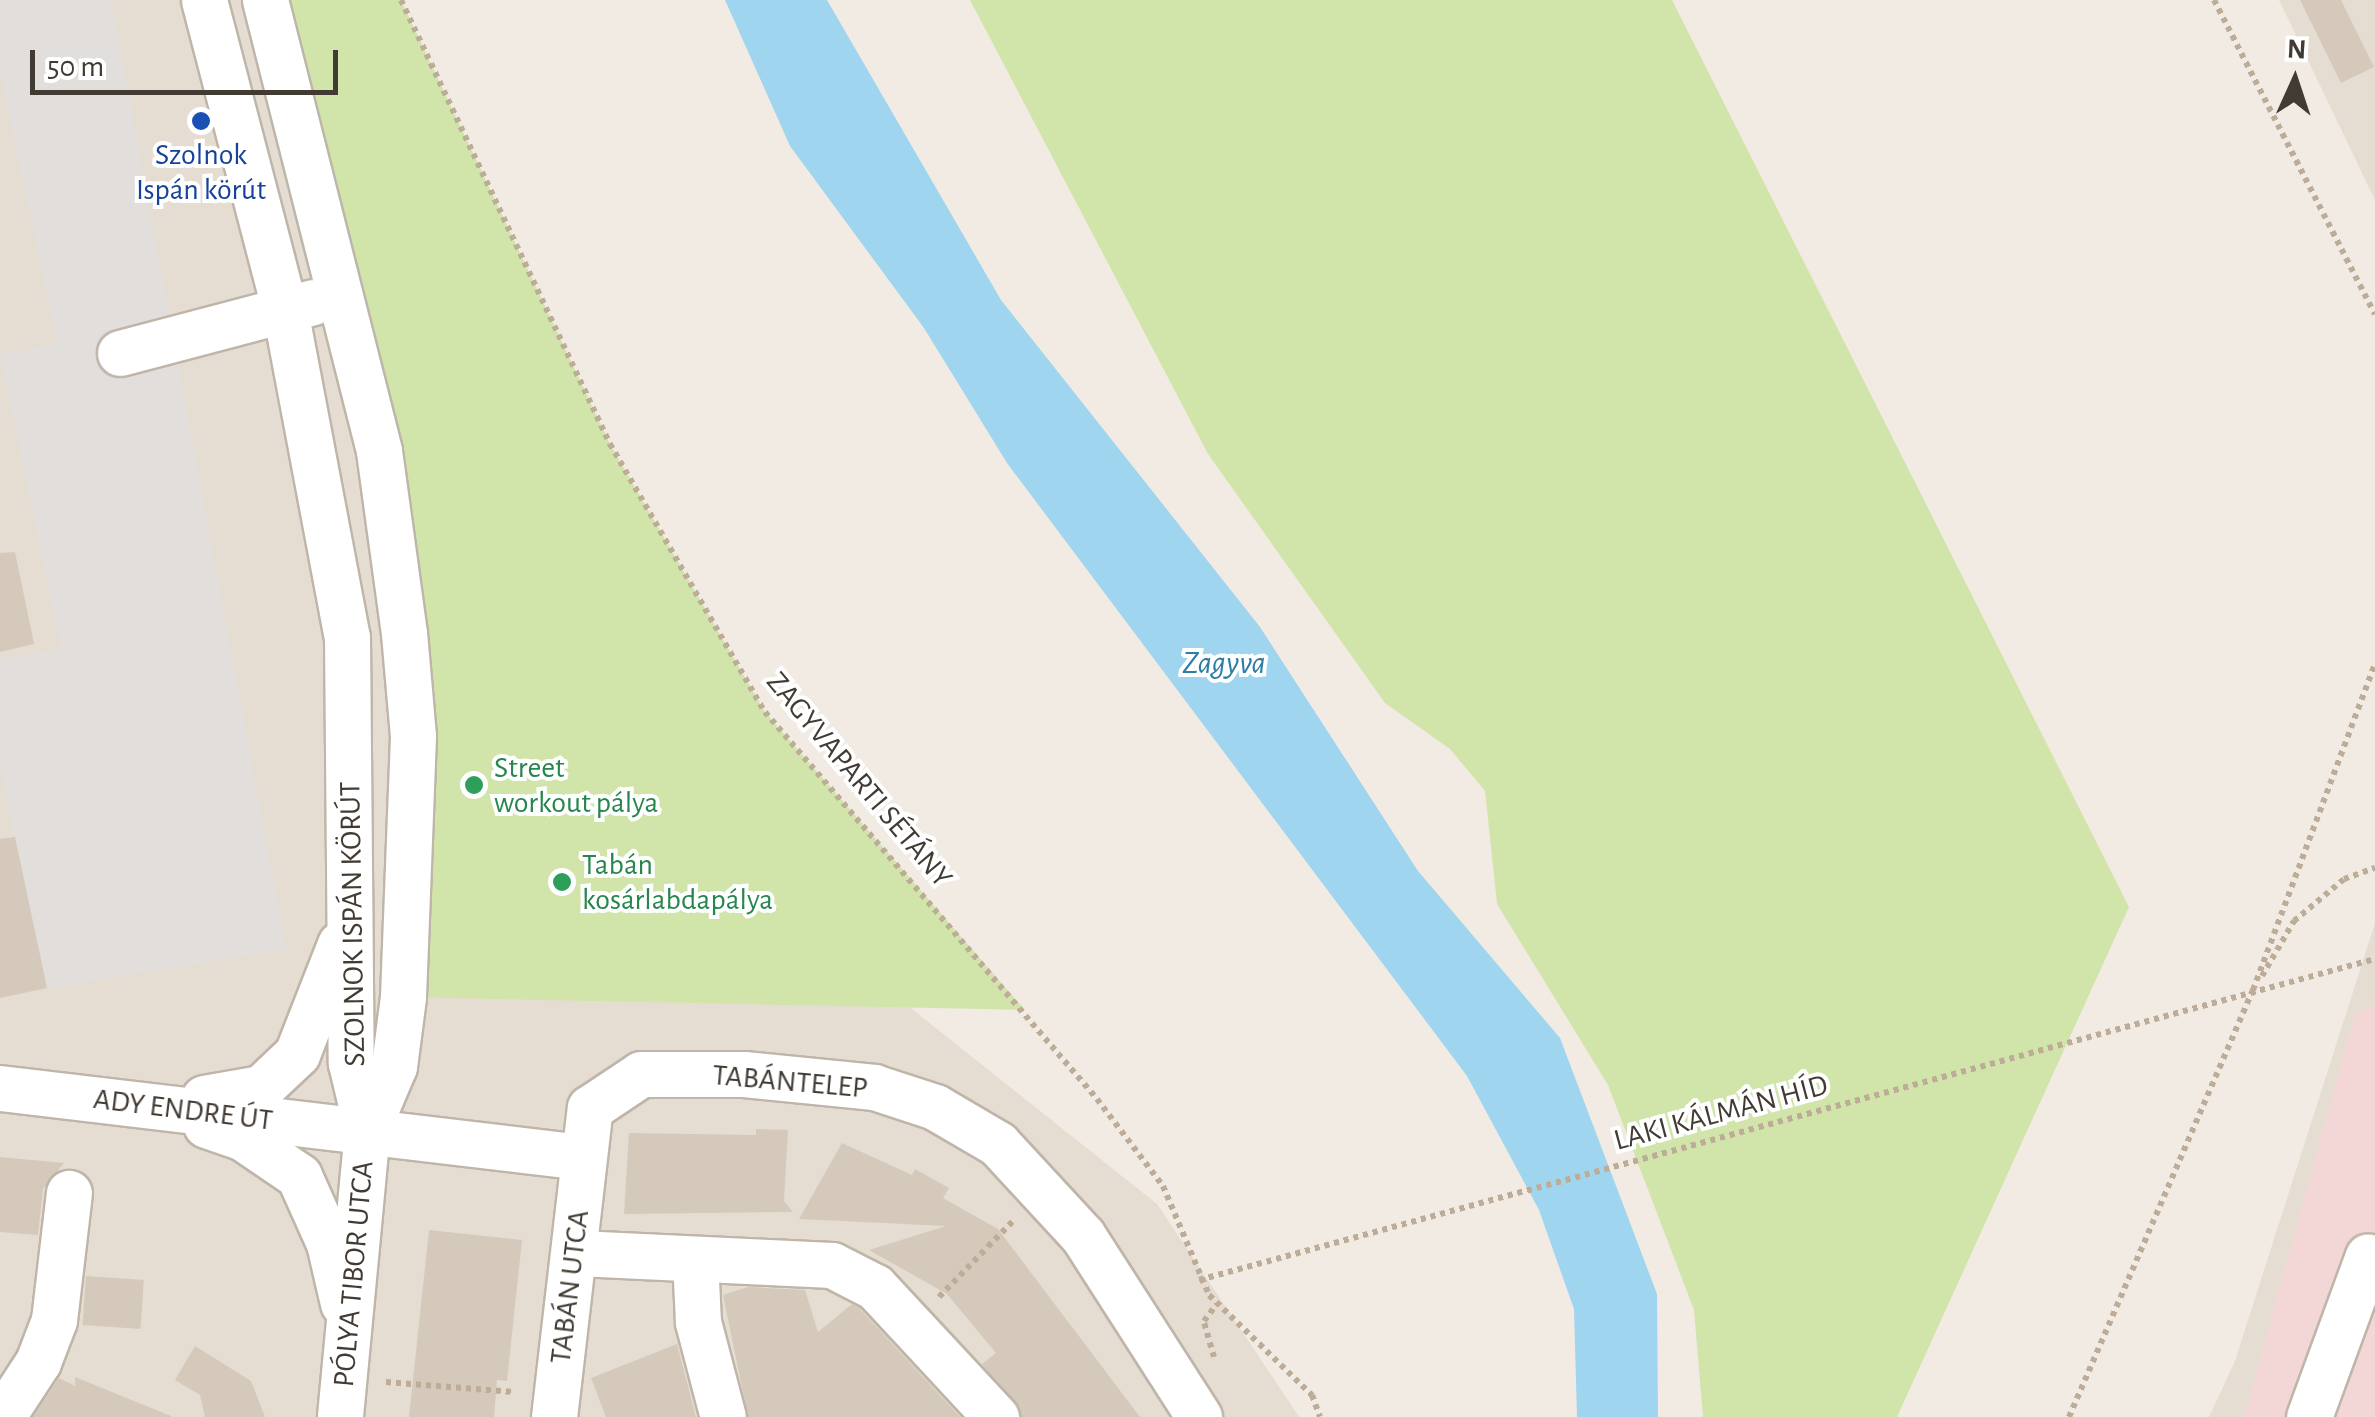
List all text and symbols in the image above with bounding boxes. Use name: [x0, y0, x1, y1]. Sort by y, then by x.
scale bar: [35, 30, 342, 92]
north arrow: [2245, 30, 2345, 130]
text: N: [2286, 36, 2307, 65]
text: 50 m: [47, 52, 104, 82]
marker: Szolnok Ispán körút: [190, 110, 212, 132]
place label: Szolnok Ispán körút: [136, 137, 266, 208]
water label: Zagyva: [1182, 644, 1266, 682]
street label: ZAGYVAPARTI SÉTÁNY: [758, 665, 960, 895]
place label: Street workout pálya: [494, 750, 658, 820]
marker: Street workout pálya: [463, 774, 485, 796]
street label: SZOLNOK ISPÁN KÖRÚT: [333, 781, 373, 1067]
place label: Tabán kosárlabdapálya: [582, 847, 773, 918]
marker: Tabán kosárlabdapálya: [551, 871, 573, 893]
street label: TABÁNTELEP: [711, 1057, 869, 1107]
street label: LAKI KÁLMÁN HÍD: [1610, 1067, 1832, 1159]
street label: ADY ENDRE ÚT: [91, 1081, 275, 1139]
street label: PÓLYA TIBOR UTCA: [326, 1159, 382, 1389]
street label: TABÁN UTCA: [543, 1208, 597, 1366]

